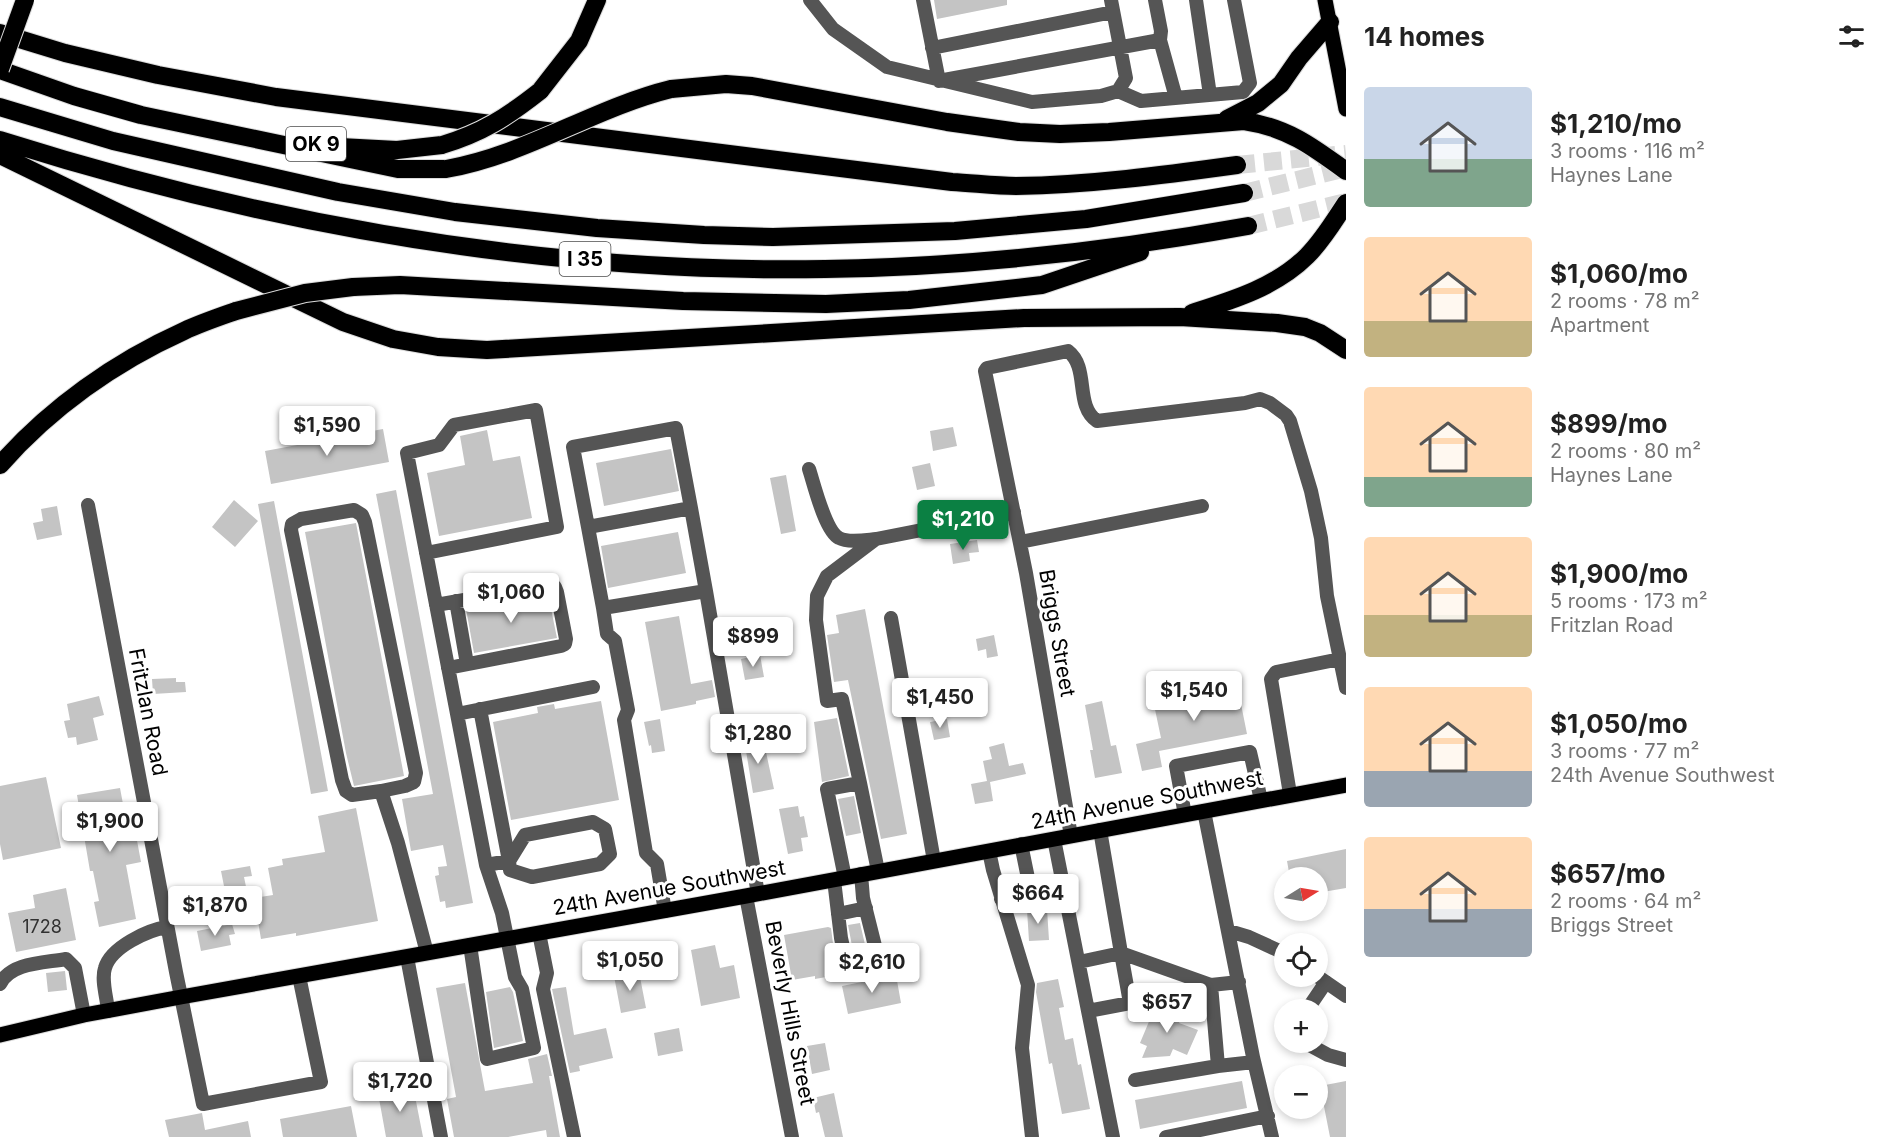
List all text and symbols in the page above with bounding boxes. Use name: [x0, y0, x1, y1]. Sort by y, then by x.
icon: filters: [1835, 20, 1868, 53]
text: 14 homes: [1364, 21, 1485, 52]
text: $1,210/mo: [1550, 108, 1682, 139]
icon: home: [1412, 111, 1484, 183]
road number: OK 9: [286, 127, 346, 161]
text: 3 rooms · 116 m²: [1550, 139, 1705, 163]
text: Haynes Lane: [1550, 163, 1673, 187]
road number: I 35: [560, 242, 610, 276]
text: $1,060/mo: [1550, 258, 1688, 289]
icon: home: [1412, 261, 1484, 333]
text: 2 rooms · 78 m²: [1550, 289, 1699, 313]
text: Apartment: [1550, 313, 1649, 337]
pin: $1,590: [278, 406, 376, 457]
text: $899/mo: [1550, 408, 1667, 439]
icon: home: [1412, 411, 1484, 483]
text: $1,590: [293, 413, 361, 437]
text: 2 rooms · 80 m²: [1550, 439, 1701, 463]
text: Haynes Lane: [1550, 463, 1673, 487]
pin: $1,210: [914, 500, 1012, 551]
text: $1,210: [931, 507, 995, 531]
text: $1,900/mo: [1550, 558, 1688, 589]
icon: home: [1412, 561, 1484, 633]
street label: Briggs Street: [1034, 567, 1081, 699]
pin: $1,060: [462, 573, 560, 624]
text: $1,060: [477, 580, 545, 604]
text: 5 rooms · 173 m²: [1550, 589, 1708, 613]
text: Fritzlan Road: [1550, 613, 1673, 637]
pin: $899: [717, 617, 789, 668]
text: $899: [727, 624, 779, 648]
street label: Fritzlan Road: [124, 646, 173, 778]
pin: $1,540: [1145, 671, 1243, 722]
pin: $1,450: [891, 678, 989, 729]
text: $1,540: [1160, 678, 1228, 702]
text: $1,450: [906, 685, 974, 709]
text: $1,050/mo: [1550, 708, 1688, 739]
icon: home: [1412, 711, 1484, 783]
pin: $1,280: [709, 714, 807, 765]
text: $1,280: [724, 721, 792, 745]
text: 3 rooms · 77 m²: [1550, 739, 1699, 763]
text: 24th Avenue Southwest: [1550, 763, 1774, 787]
street label: 24th Avenue Southwest: [1029, 765, 1265, 834]
pin: $1,900: [61, 802, 159, 853]
text: $1,900: [76, 809, 144, 833]
street label: 24th Avenue Southwest: [551, 855, 787, 920]
text: $657/mo: [1550, 858, 1665, 889]
icon: home: [1412, 861, 1484, 933]
north arrow: [1274, 867, 1328, 921]
map controls: [1274, 867, 1328, 1119]
pin: $664: [1002, 874, 1074, 925]
text: $664: [1012, 881, 1064, 905]
pin: $1,870: [166, 886, 264, 937]
text: 2 rooms · 64 m²: [1550, 889, 1701, 913]
text: $1,870: [182, 893, 248, 917]
text: Briggs Street: [1550, 913, 1673, 937]
house number: 1728: [22, 916, 62, 937]
street label: Beverly Hills Street: [760, 919, 821, 1107]
button: locate: [1274, 933, 1328, 987]
pin: $1,050: [581, 941, 679, 992]
pin: $2,610: [823, 943, 921, 994]
text: $1,050: [596, 948, 664, 972]
text: $2,610: [839, 950, 905, 974]
pin: $657: [1131, 983, 1203, 1034]
text: $657: [1142, 990, 1192, 1014]
button: +: [1274, 999, 1328, 1053]
pin: $1,720: [351, 1062, 449, 1113]
button: −: [1274, 1065, 1328, 1119]
text: $1,720: [367, 1069, 433, 1093]

